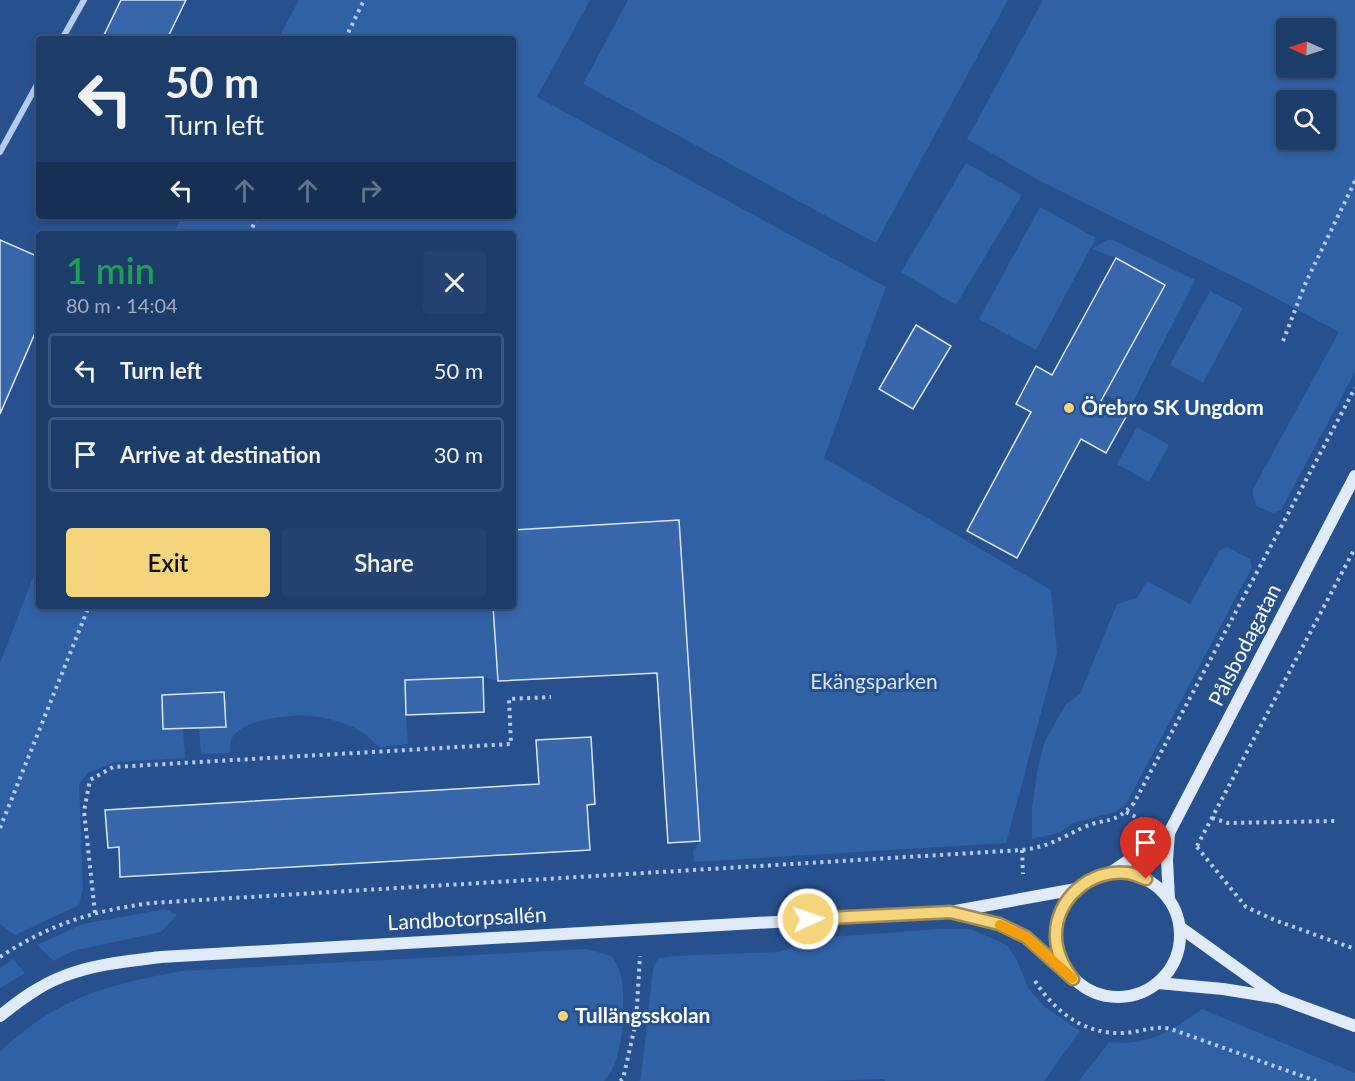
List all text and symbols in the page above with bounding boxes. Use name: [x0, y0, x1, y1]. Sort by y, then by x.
north arrow: [1276, 18, 1336, 78]
map controls: [1276, 18, 1336, 150]
text: 50 m: [165, 57, 259, 107]
icon: left: [66, 60, 144, 138]
button: search: [1276, 90, 1336, 150]
text: Turn left: [165, 108, 264, 141]
icon: left: [165, 174, 198, 207]
icon: ahead: [228, 174, 261, 207]
icon: ahead: [291, 174, 324, 207]
icon: right: [354, 174, 387, 207]
text: 1 min: [66, 248, 155, 292]
button: close: [423, 251, 486, 314]
text: 80 m · 14:04: [66, 293, 178, 317]
icon: left: [69, 354, 102, 387]
text: Turn left: [120, 357, 202, 384]
text: 50 m: [434, 357, 483, 384]
place label: Örebro SK Ungdom: [1081, 394, 1264, 419]
marker: Örebro SK Ungdom: [1062, 401, 1076, 415]
icon: arrive: [69, 438, 102, 471]
text: Arrive at destination: [120, 441, 321, 468]
text: 30 m: [434, 441, 483, 468]
button: Exit: [66, 528, 270, 597]
button: Share: [282, 528, 486, 597]
street label: Pålsbodagatan: [1202, 579, 1285, 709]
park label: Ekängsparken: [810, 668, 938, 693]
pin: [1120, 817, 1171, 879]
icon: arrive: [1129, 826, 1162, 859]
position arrow: [776, 887, 840, 951]
street label: Landbotorpsallén: [387, 901, 547, 934]
place label: Tullängsskolan: [575, 1002, 710, 1027]
marker: Tullängsskolan: [556, 1009, 570, 1023]

